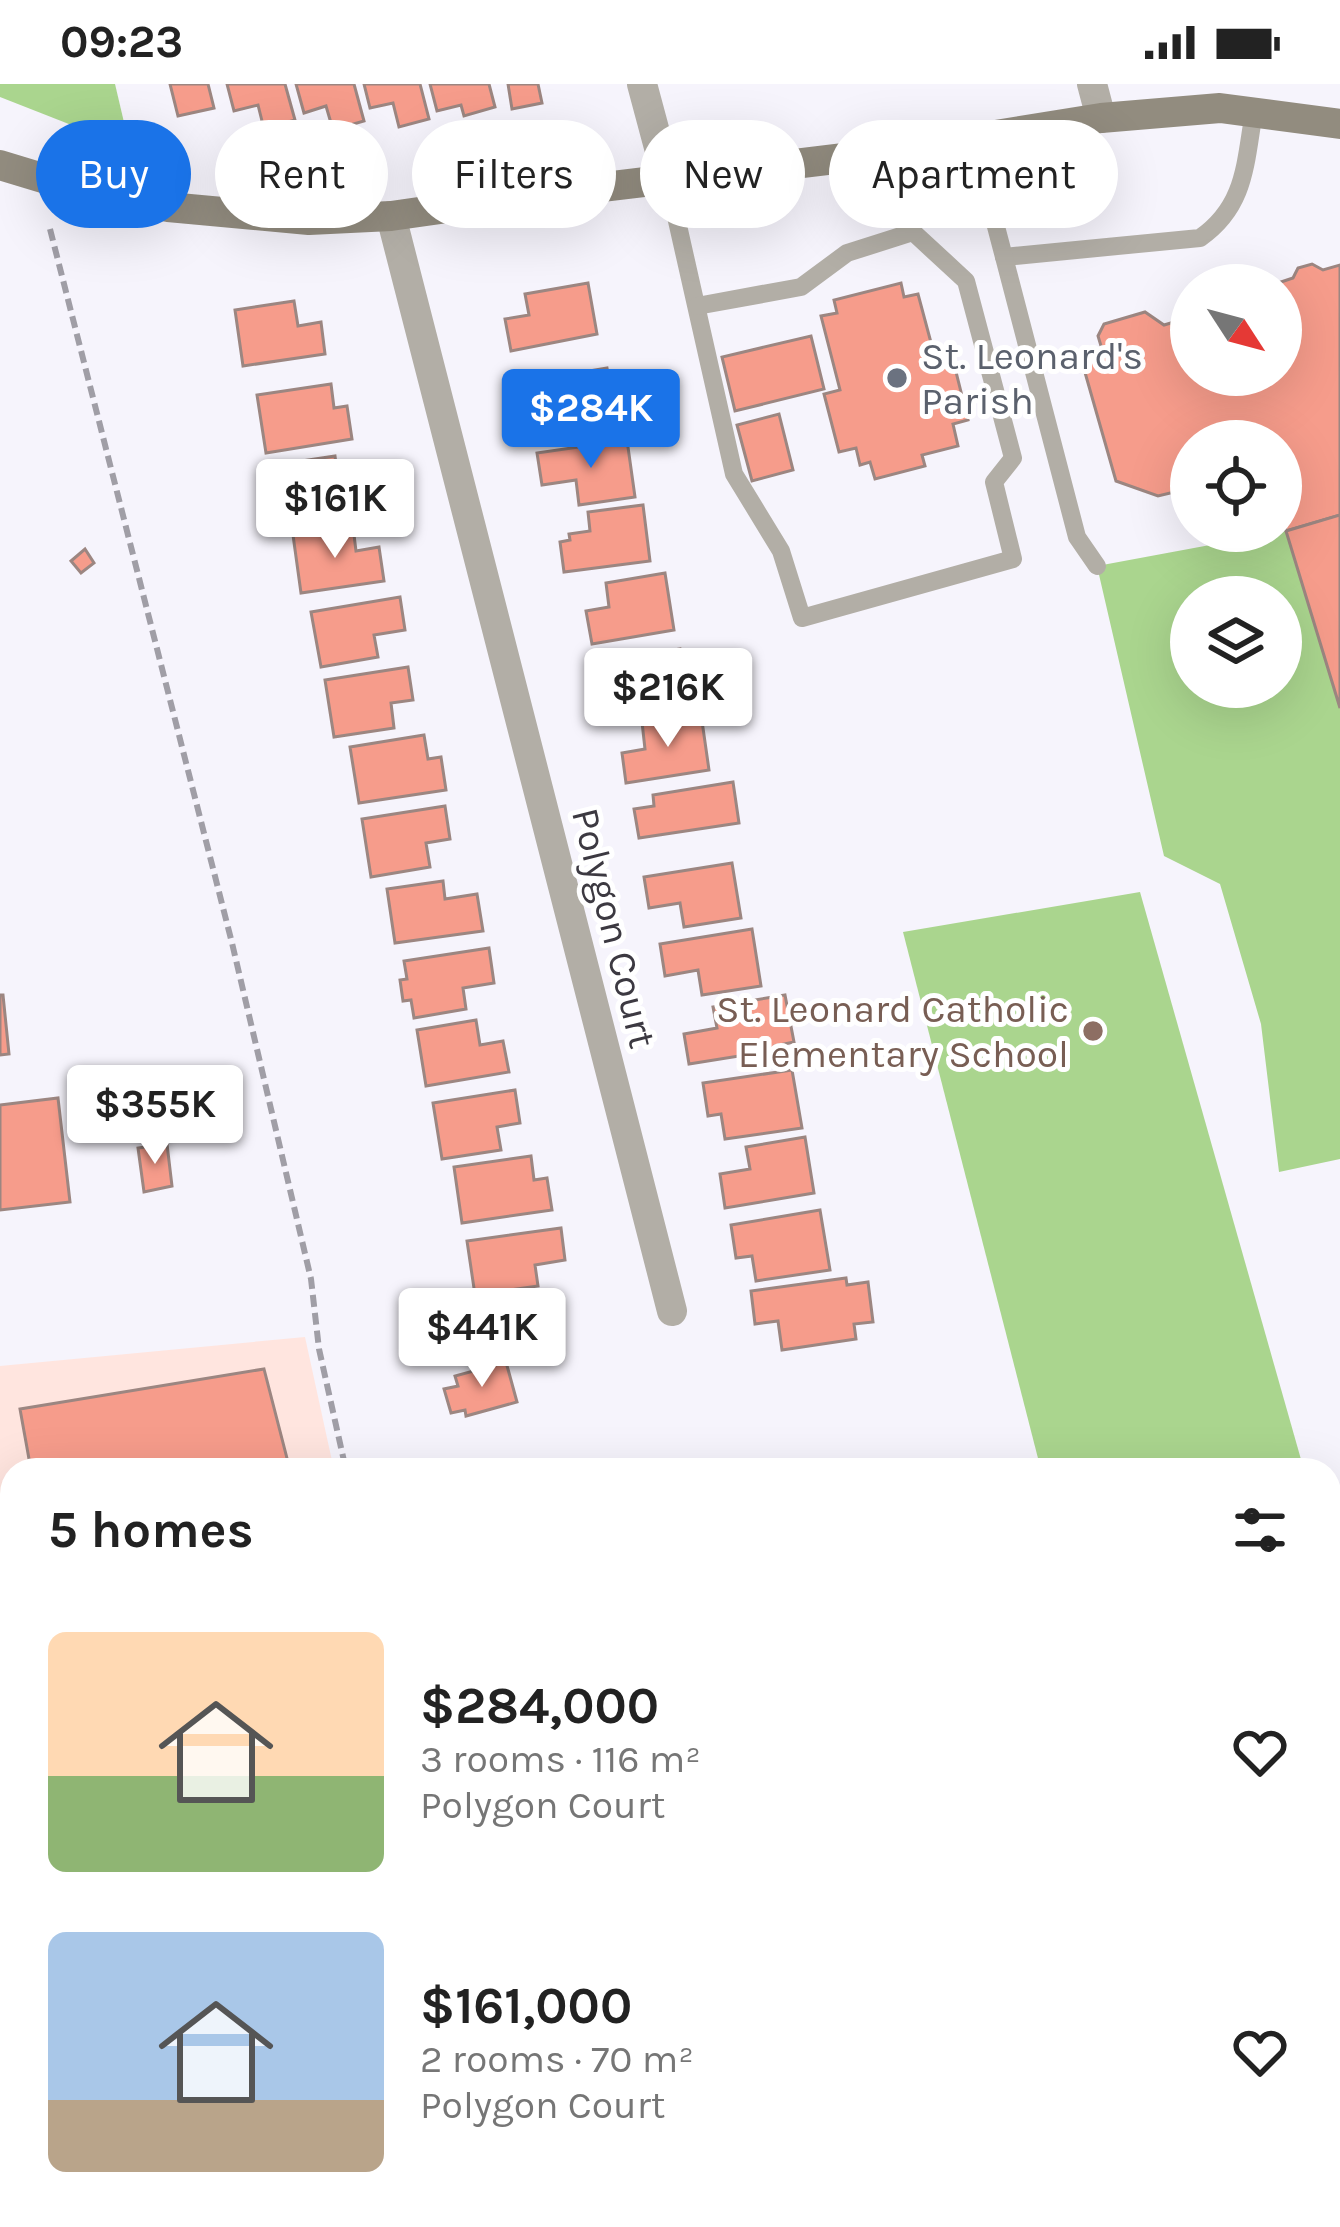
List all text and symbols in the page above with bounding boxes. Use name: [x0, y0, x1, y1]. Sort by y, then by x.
text: 09:23: [60, 16, 183, 68]
chip: Buy: [36, 120, 191, 228]
chip: Rent: [215, 120, 388, 228]
chip: Filters: [412, 120, 616, 228]
chip: New: [640, 120, 805, 228]
chip: Apartment: [829, 120, 1118, 228]
north arrow: [1170, 264, 1302, 396]
map controls: [1170, 264, 1302, 708]
place label: St. Leonard's Parish: [921, 333, 1143, 424]
marker: St. Leonard's Parish: [884, 365, 910, 391]
pin: $284K: [507, 369, 675, 471]
text: $284K: [529, 385, 653, 431]
button: locate: [1170, 420, 1302, 552]
pin: $161K: [251, 459, 419, 561]
text: $161K: [283, 475, 387, 521]
button: layers: [1170, 576, 1302, 708]
pin: $216K: [584, 648, 752, 750]
text: $216K: [611, 664, 725, 710]
street label: Polygon Court: [562, 803, 666, 1053]
place label: St. Leonard Catholic Elementary School: [716, 986, 1069, 1077]
marker: St. Leonard Catholic Elementary School: [1080, 1018, 1106, 1044]
pin: $355K: [71, 1065, 239, 1167]
text: $355K: [94, 1081, 216, 1127]
pin: $441K: [398, 1288, 566, 1390]
text: $441K: [426, 1304, 538, 1350]
icon: filters: [1227, 1497, 1293, 1563]
text: 5 homes: [48, 1500, 254, 1560]
text: $284,000: [420, 1676, 659, 1736]
icon: home: [144, 1680, 288, 1824]
icon: heart: [1227, 1719, 1293, 1785]
text: 3 rooms · 116 m²: [420, 1736, 701, 1782]
text: Polygon Court: [420, 1782, 665, 1828]
text: $161,000: [420, 1976, 632, 2036]
icon: home: [144, 1980, 288, 2124]
icon: heart: [1227, 2019, 1293, 2085]
text: 2 rooms · 70 m²: [420, 2036, 694, 2082]
text: Polygon Court: [420, 2082, 665, 2128]

